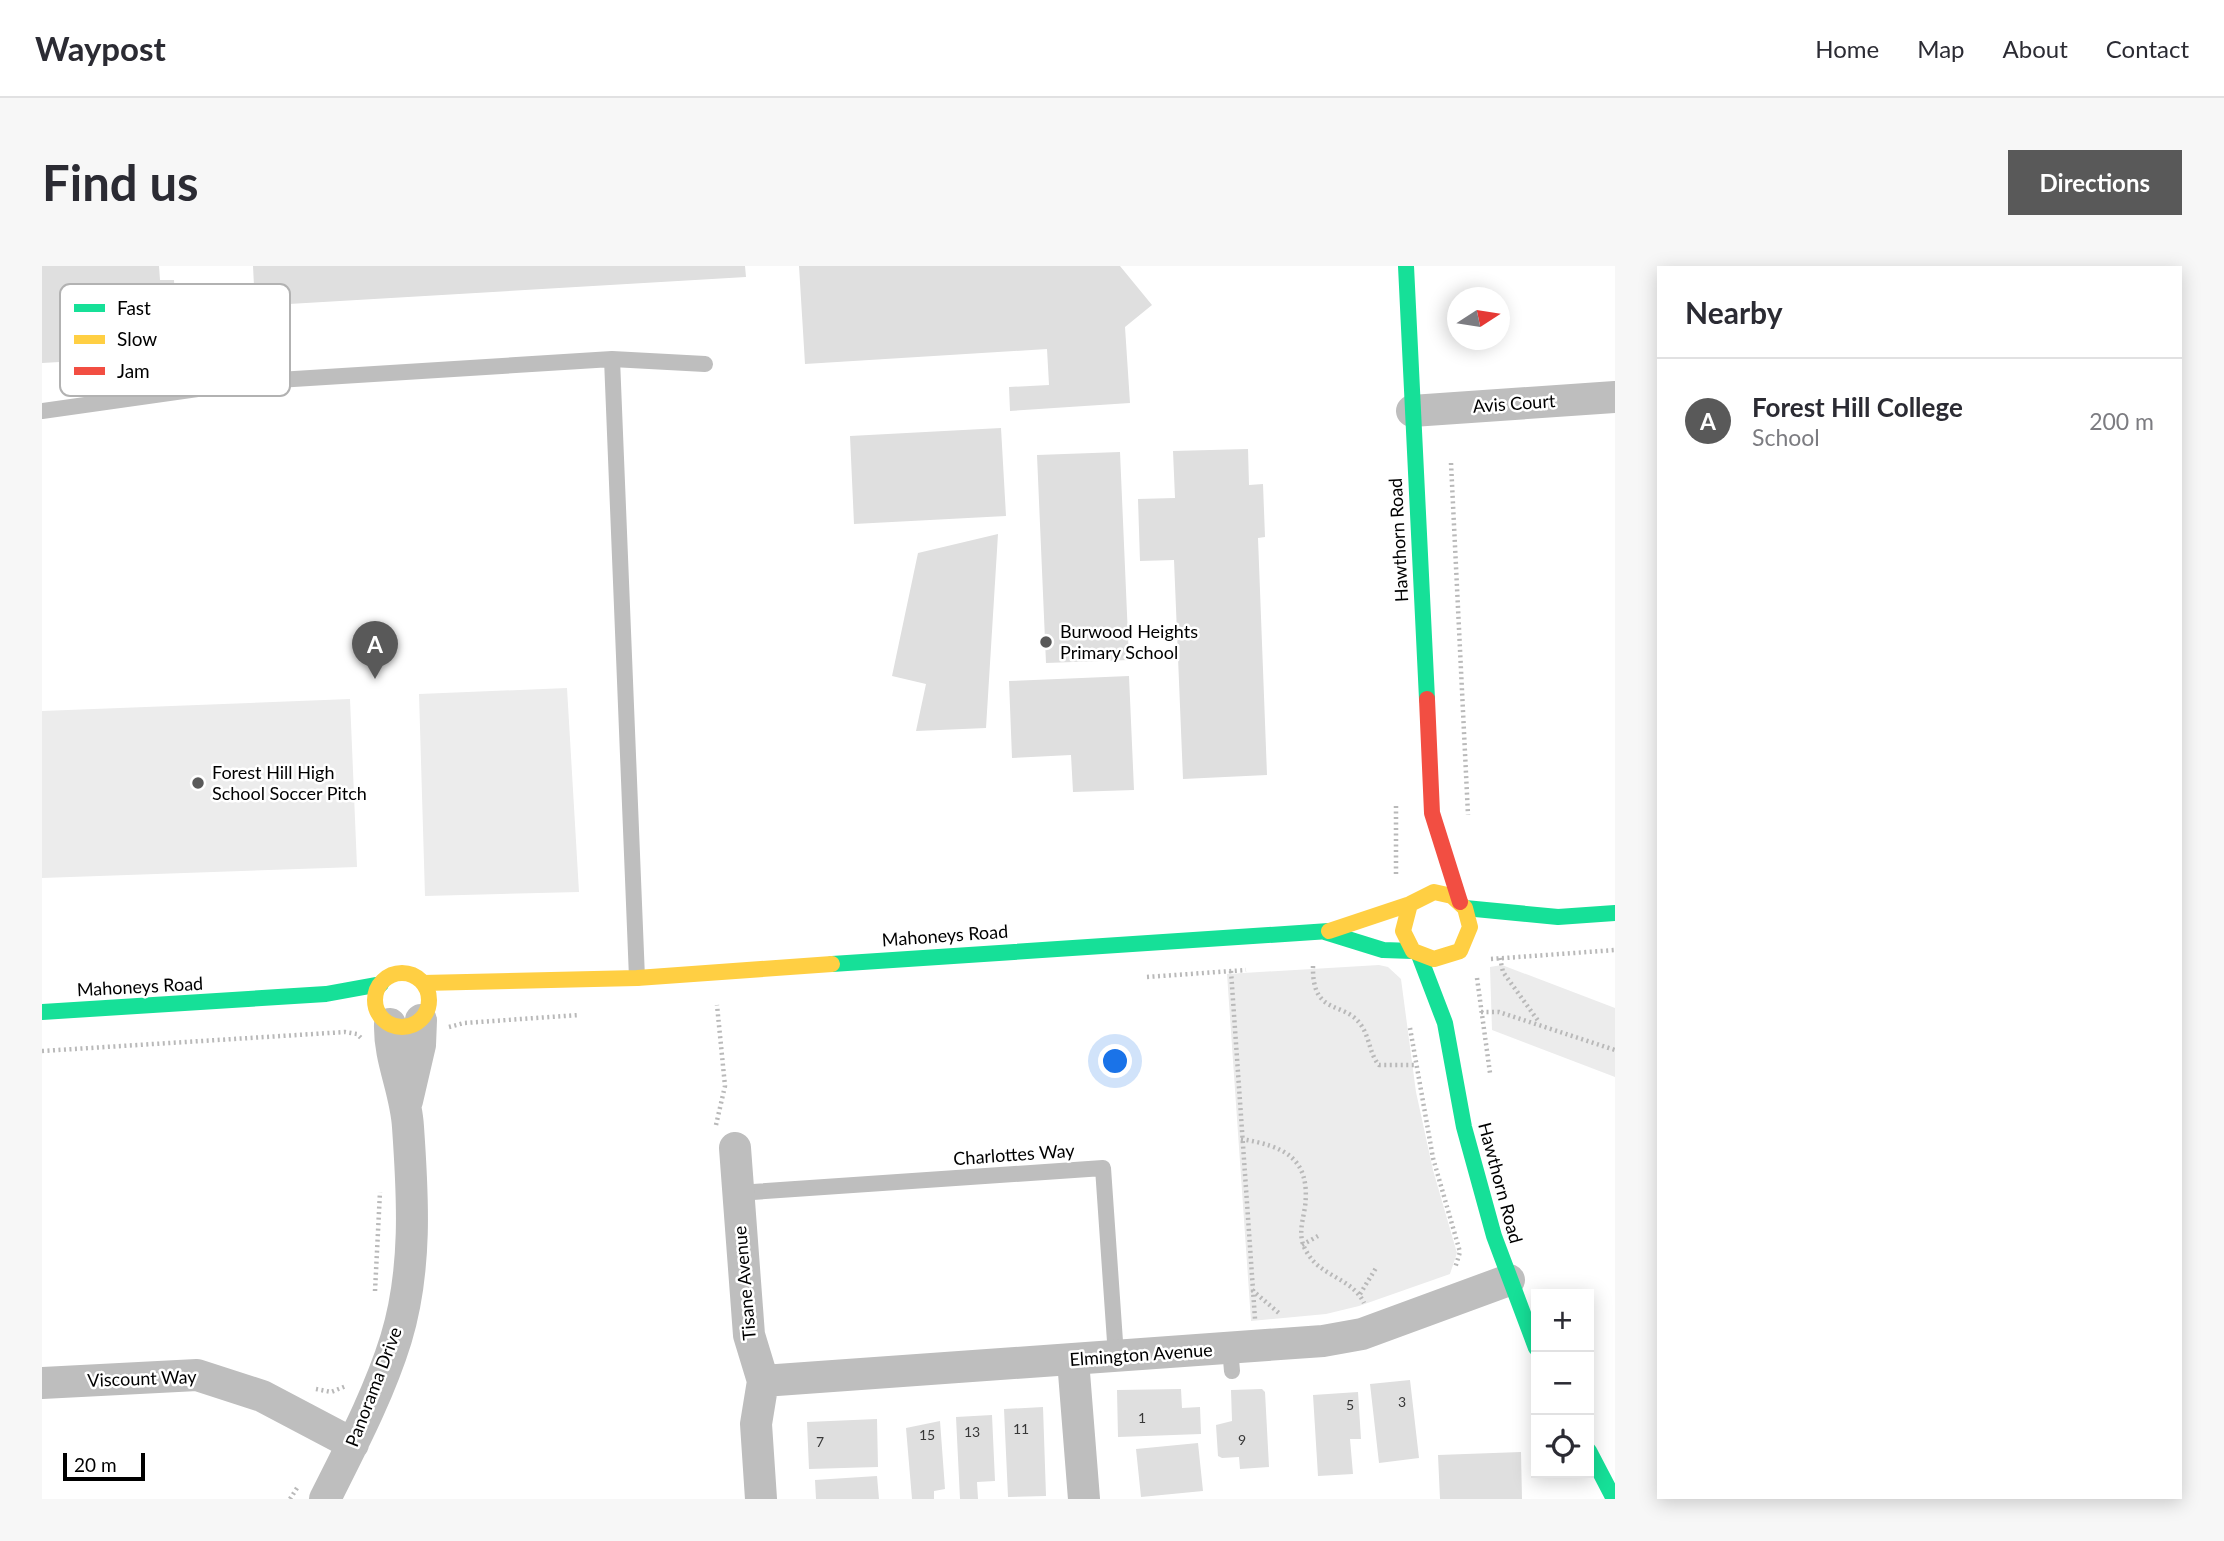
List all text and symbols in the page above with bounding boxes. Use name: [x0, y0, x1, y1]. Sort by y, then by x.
text: Waypost: [35, 28, 166, 68]
text: Home: [1815, 34, 1879, 63]
text: Map: [1917, 34, 1965, 63]
text: About: [2003, 34, 2068, 63]
text: Contact: [2106, 34, 2189, 63]
button: Directions: [2008, 150, 2182, 215]
text: Find us: [42, 153, 199, 211]
legend: [60, 284, 290, 396]
north arrow: [1447, 287, 1510, 350]
text: Nearby: [1685, 294, 1783, 330]
text: Fast: [117, 296, 151, 319]
text: Slow: [117, 327, 157, 350]
text: Jam: [117, 359, 150, 382]
street label: Avis Court: [1472, 389, 1556, 417]
text: Forest Hill College: [1752, 391, 1963, 423]
text: A: [1700, 407, 1716, 435]
text: 200 m: [2089, 407, 2154, 435]
text: School: [1752, 423, 1820, 451]
street label: Hawthorn Road: [1384, 477, 1412, 603]
place label: Burwood Heights Primary School: [1060, 620, 1198, 663]
pin: A: [352, 621, 398, 679]
marker: Burwood Heights Primary School: [1038, 634, 1054, 650]
place label: Forest Hill High School Soccer Pitch: [212, 761, 367, 804]
marker: Forest Hill High School Soccer Pitch: [190, 775, 206, 791]
street label: Mahoneys Road: [881, 920, 1009, 950]
street label: Mahoneys Road: [76, 972, 204, 1000]
your location: [1098, 1044, 1132, 1078]
street label: Hawthorn Road: [1474, 1120, 1528, 1246]
street label: Charlottes Way: [953, 1139, 1076, 1169]
street label: Tisane Avenue: [728, 1225, 760, 1341]
map controls: [1531, 1289, 1594, 1478]
button: +: [1531, 1289, 1594, 1352]
street label: Panorama Drive: [340, 1324, 406, 1450]
street label: Elmington Avenue: [1069, 1338, 1213, 1370]
button: −: [1531, 1352, 1594, 1415]
street label: Viscount Way: [87, 1365, 198, 1391]
house number: 3: [1398, 1393, 1406, 1410]
house number: 5: [1346, 1396, 1354, 1413]
house number: 1: [1138, 1409, 1146, 1426]
button: locate: [1531, 1415, 1594, 1478]
house number: 11: [1013, 1420, 1029, 1437]
house number: 13: [964, 1423, 980, 1440]
house number: 15: [919, 1426, 935, 1443]
house number: 9: [1238, 1431, 1246, 1448]
house number: 7: [816, 1433, 824, 1450]
scale bar: [63, 1450, 145, 1482]
text: 20 m: [74, 1453, 117, 1476]

